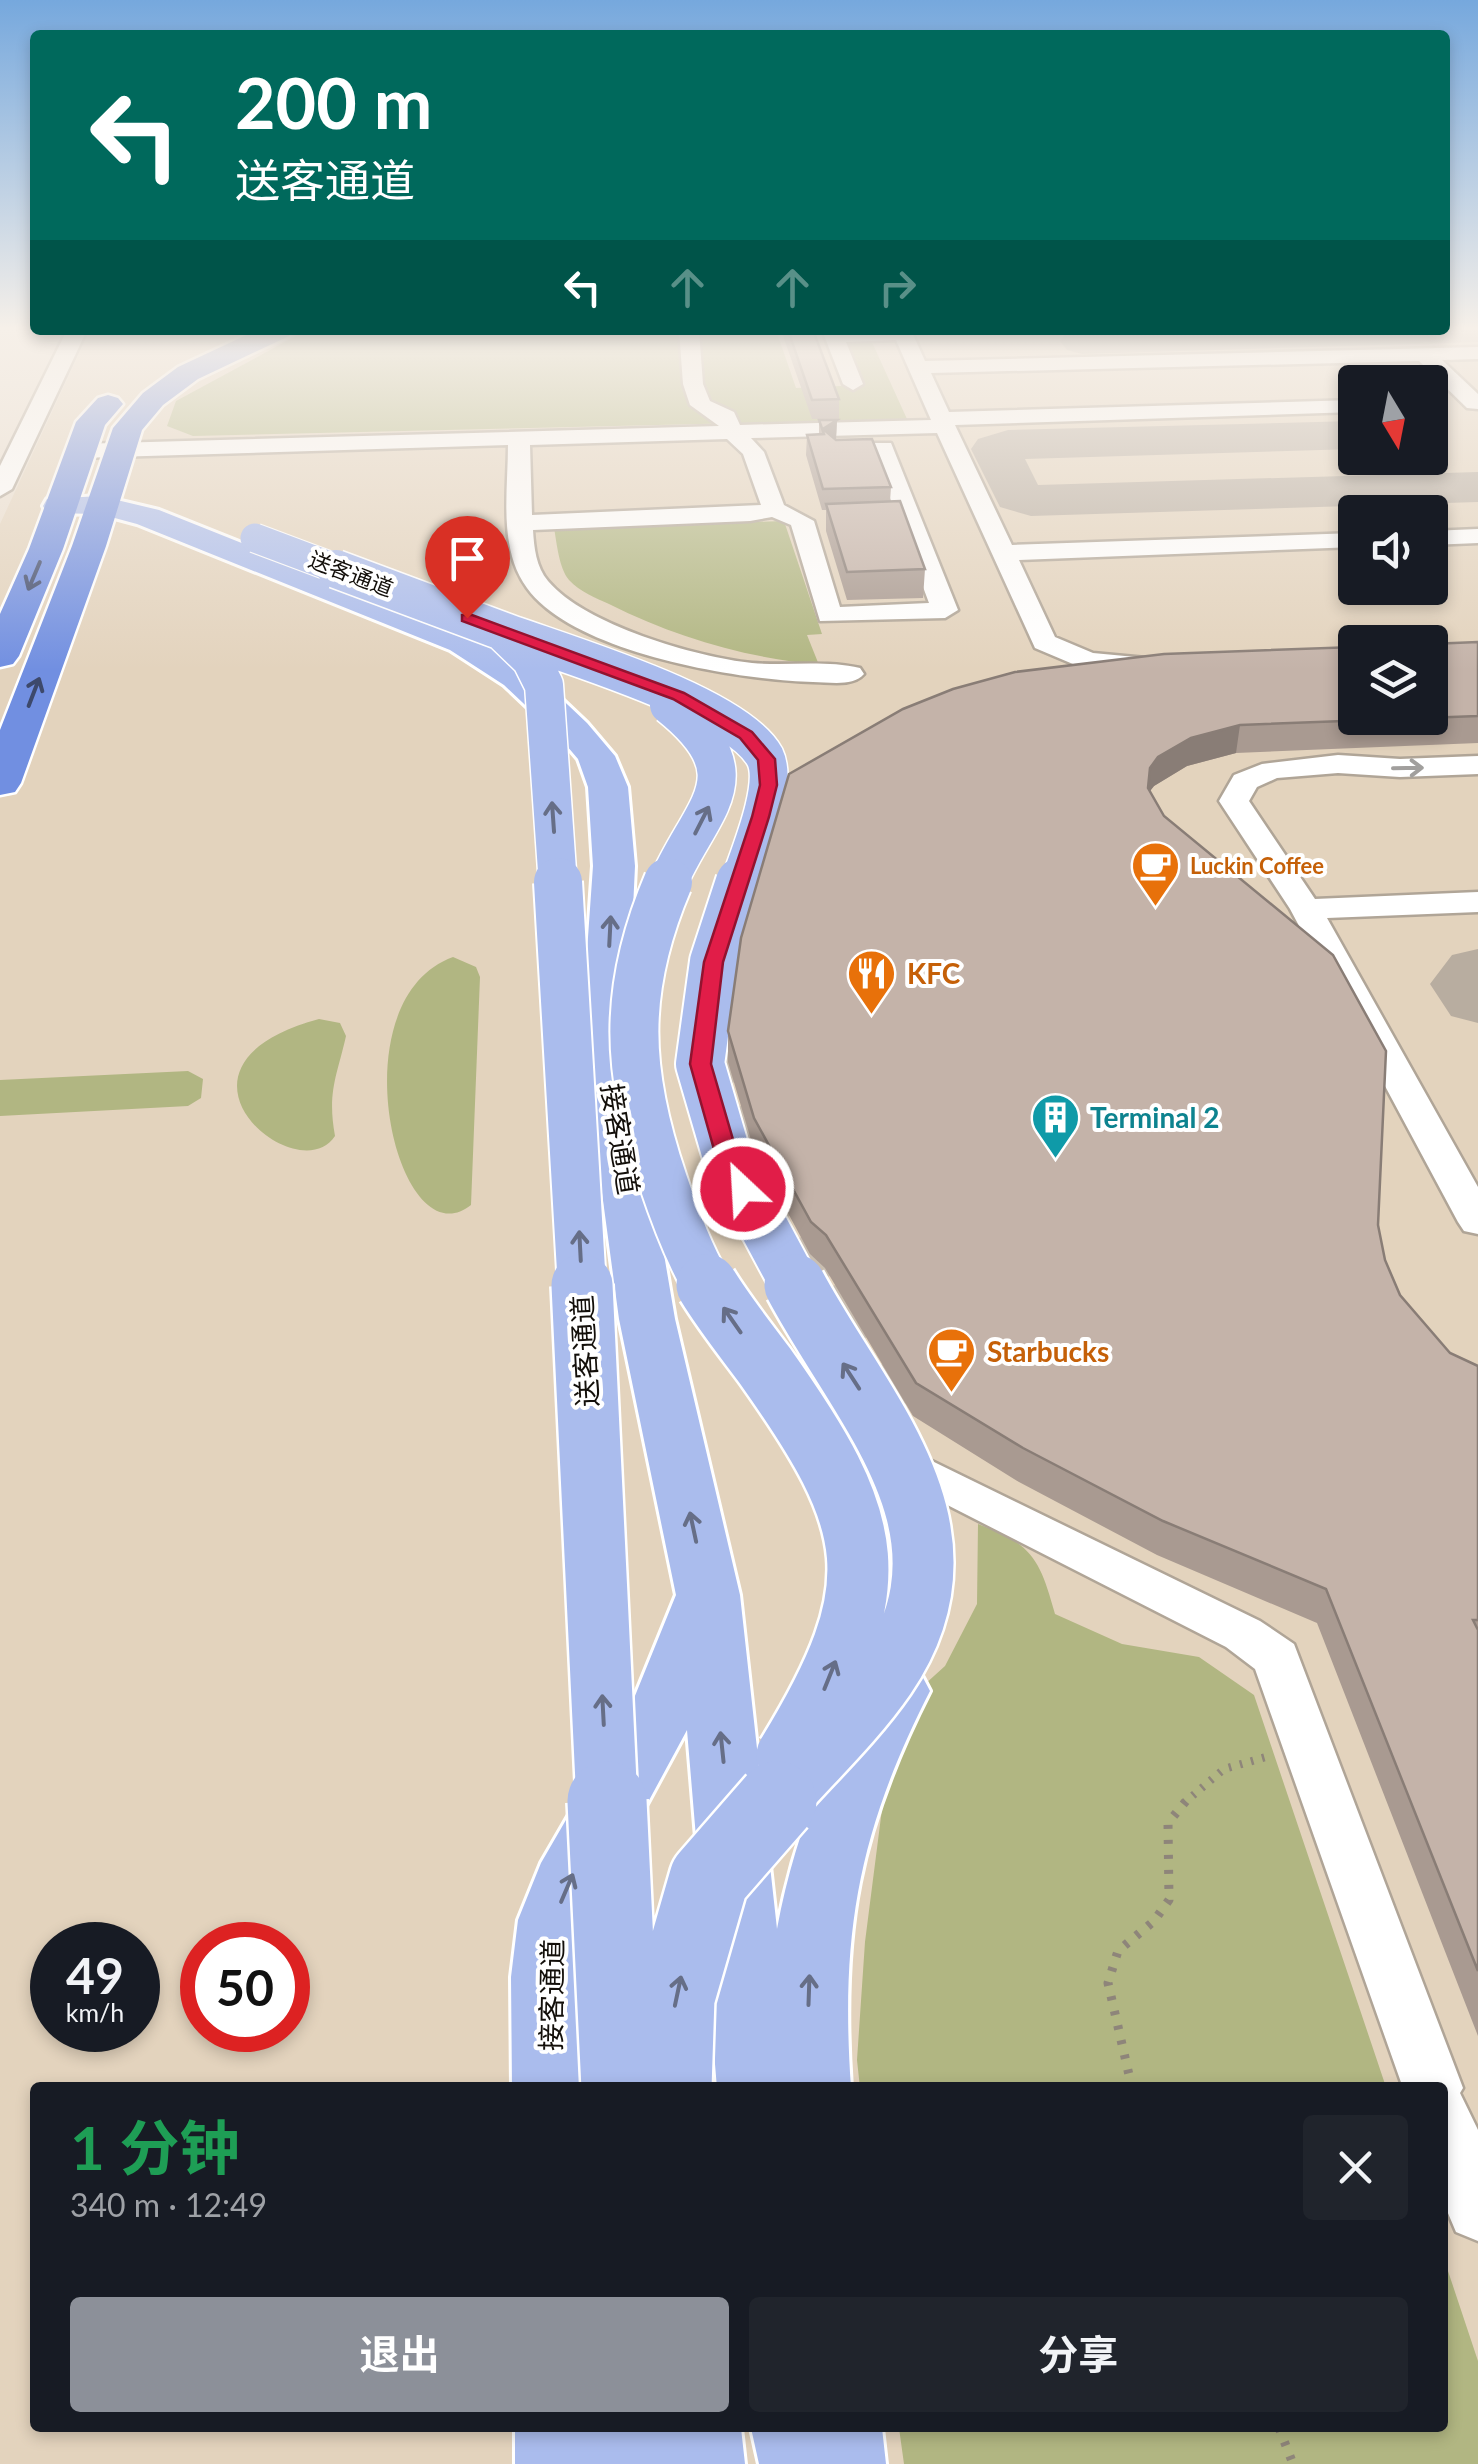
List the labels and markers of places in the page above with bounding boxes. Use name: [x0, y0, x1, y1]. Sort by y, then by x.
pin: [425, 516, 510, 619]
cafe icon: Luckin Coffee: [1129, 840, 1181, 908]
place label: Luckin Coffee: [1190, 852, 1324, 879]
restaurant icon: KFC: [846, 948, 898, 1016]
place label: KFC: [907, 956, 961, 990]
building icon: Terminal 2: [1029, 1092, 1081, 1160]
place label: Terminal 2: [1090, 1100, 1219, 1134]
cafe icon: Starbucks: [926, 1326, 978, 1394]
place label: Starbucks: [987, 1334, 1109, 1368]

